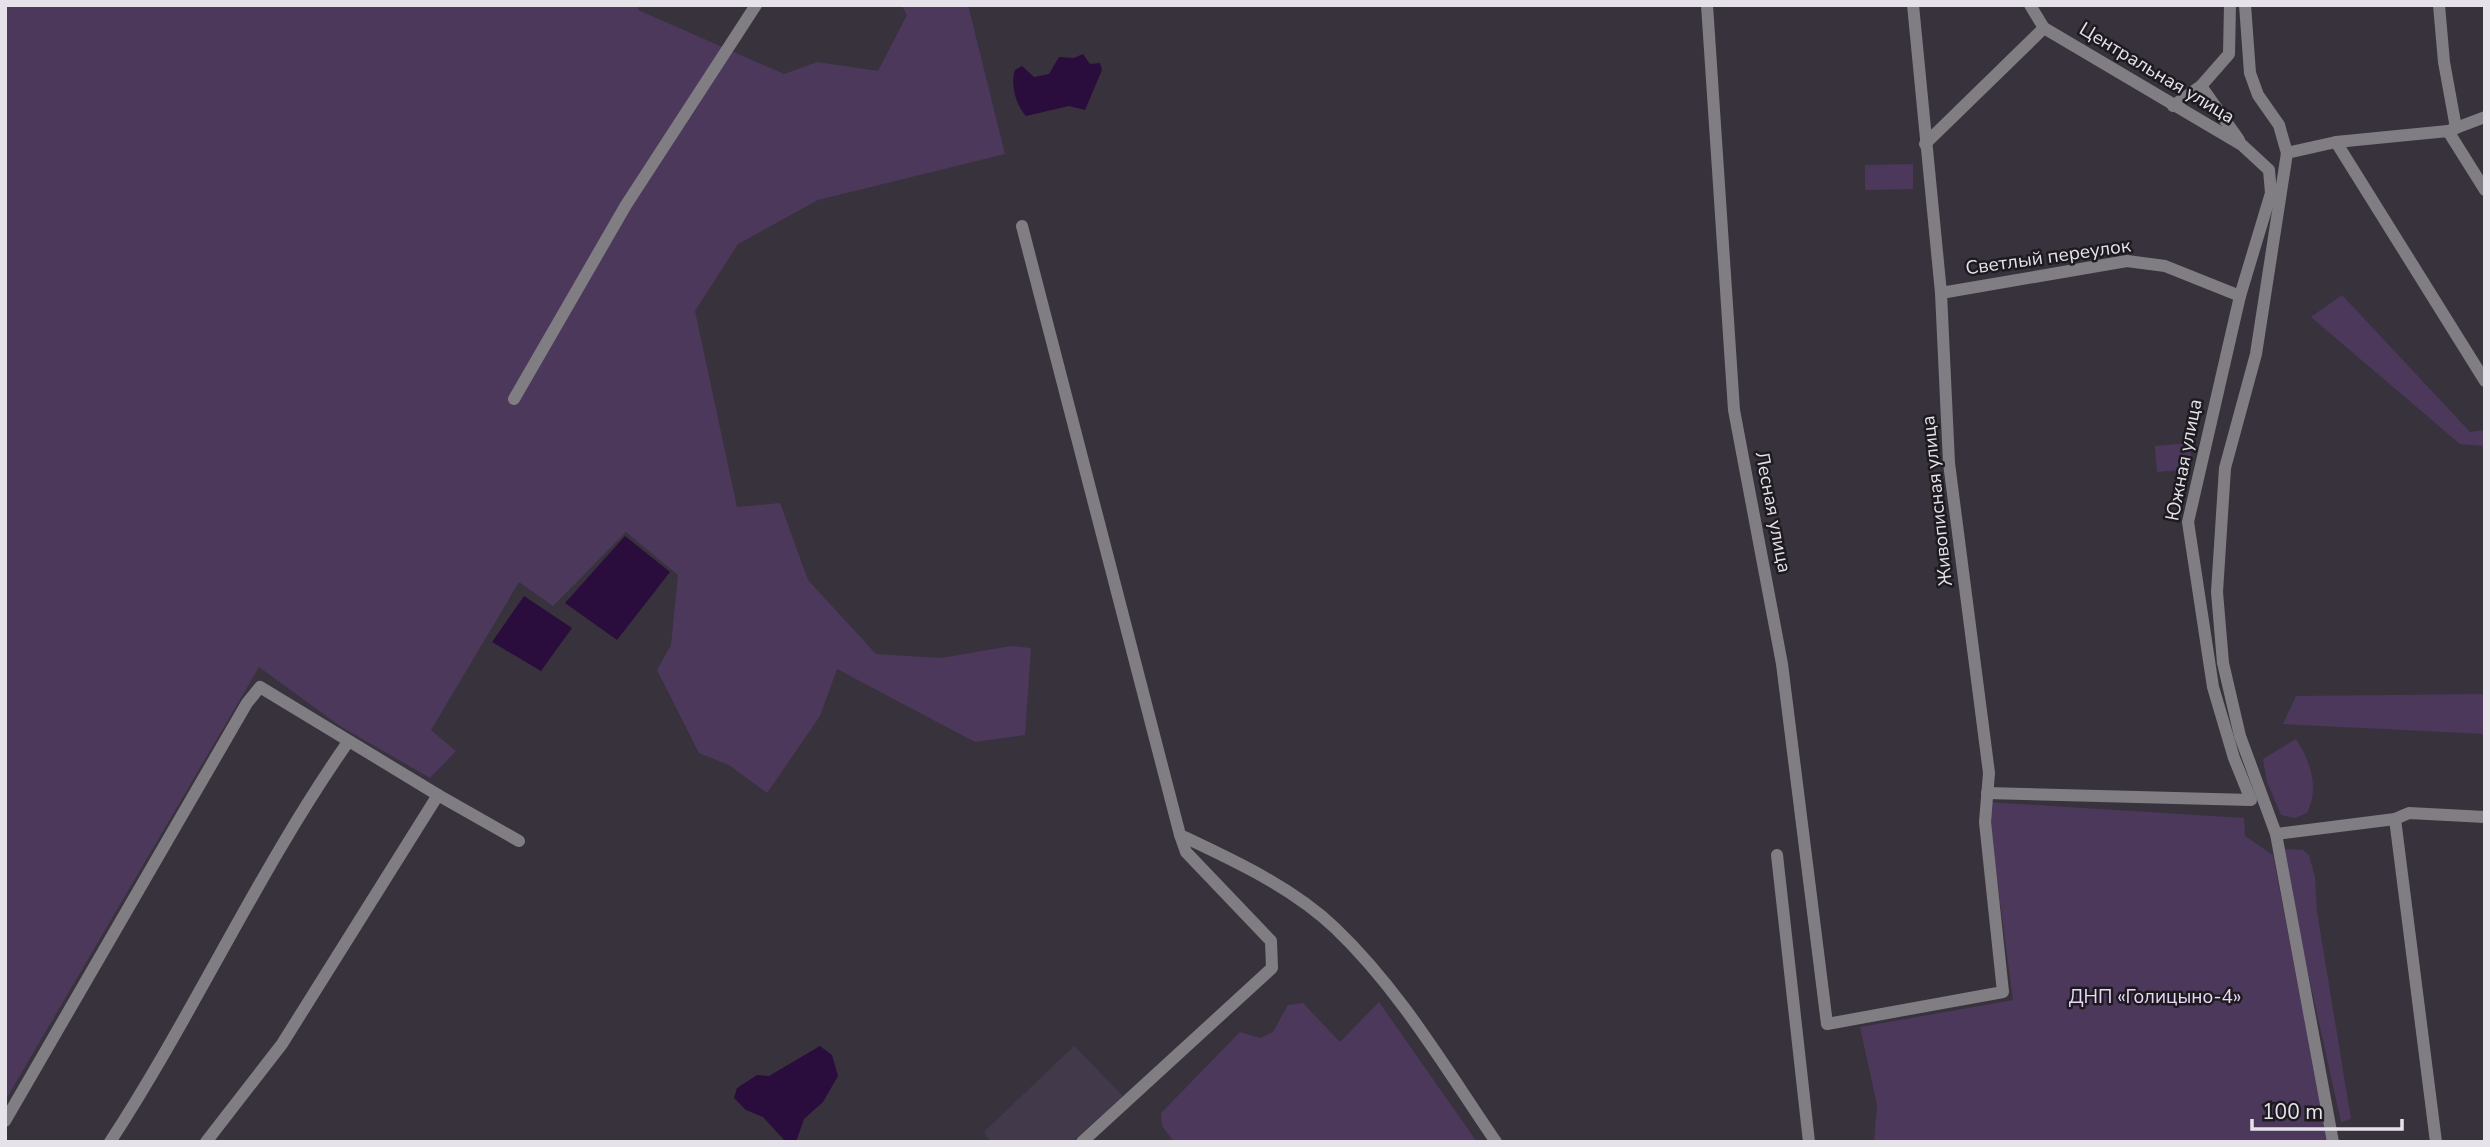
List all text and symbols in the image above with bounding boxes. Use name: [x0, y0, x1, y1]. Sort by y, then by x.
street label: Центральная улица: [2074, 16, 2240, 130]
street label: Светлый переулок: [1964, 233, 2132, 281]
street label: Южная улица: [2159, 397, 2209, 523]
street label: Живописная улица: [1915, 414, 1959, 588]
street label: Лесная улица: [1749, 449, 1797, 575]
park label: ДНП «Голицыно-4»: [2069, 984, 2241, 1010]
scale bar: [2252, 1088, 2402, 1132]
text: 100 m: [2262, 1098, 2323, 1126]

